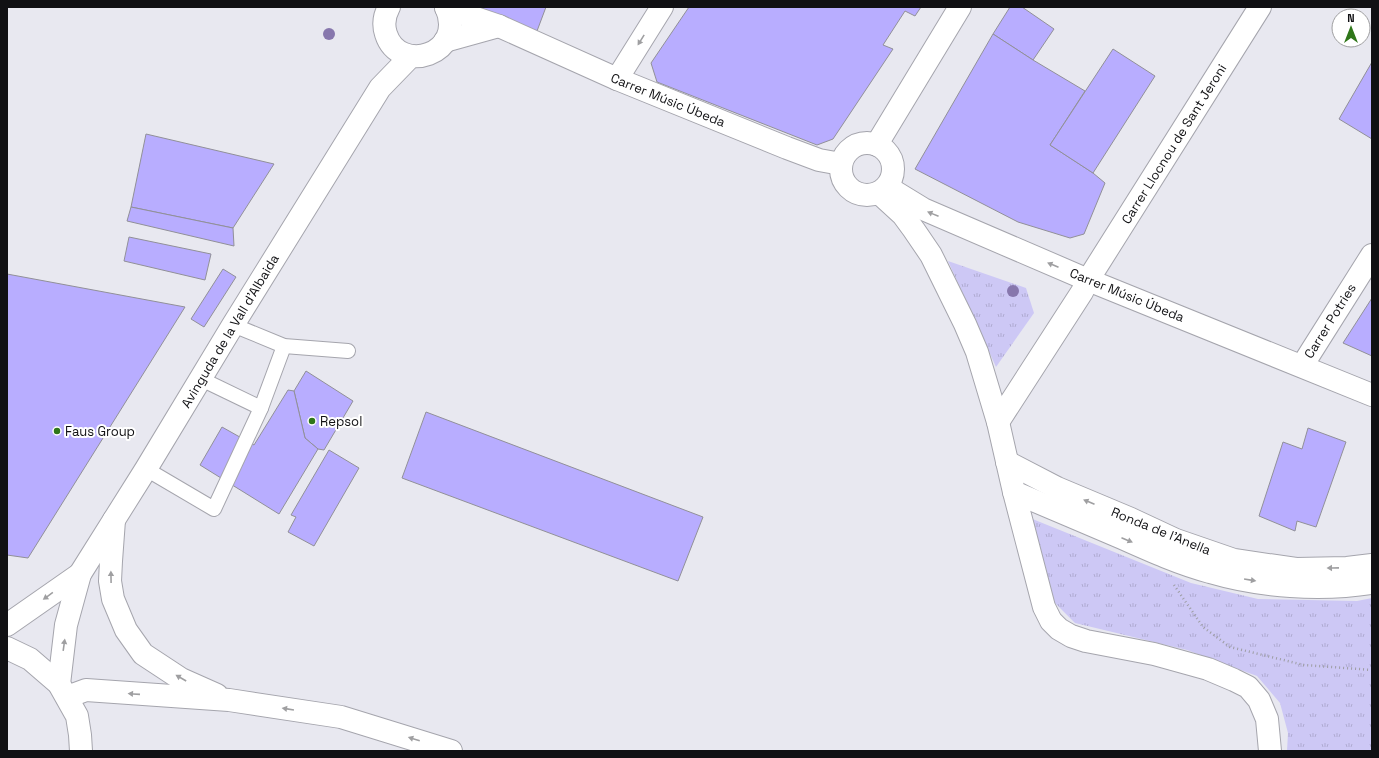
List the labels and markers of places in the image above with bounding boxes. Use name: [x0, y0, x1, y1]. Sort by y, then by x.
place label: Repsol: [320, 413, 362, 430]
marker: Repsol: [307, 416, 317, 426]
place label: Faus Group: [65, 423, 135, 440]
marker: Faus Group: [52, 426, 62, 436]

